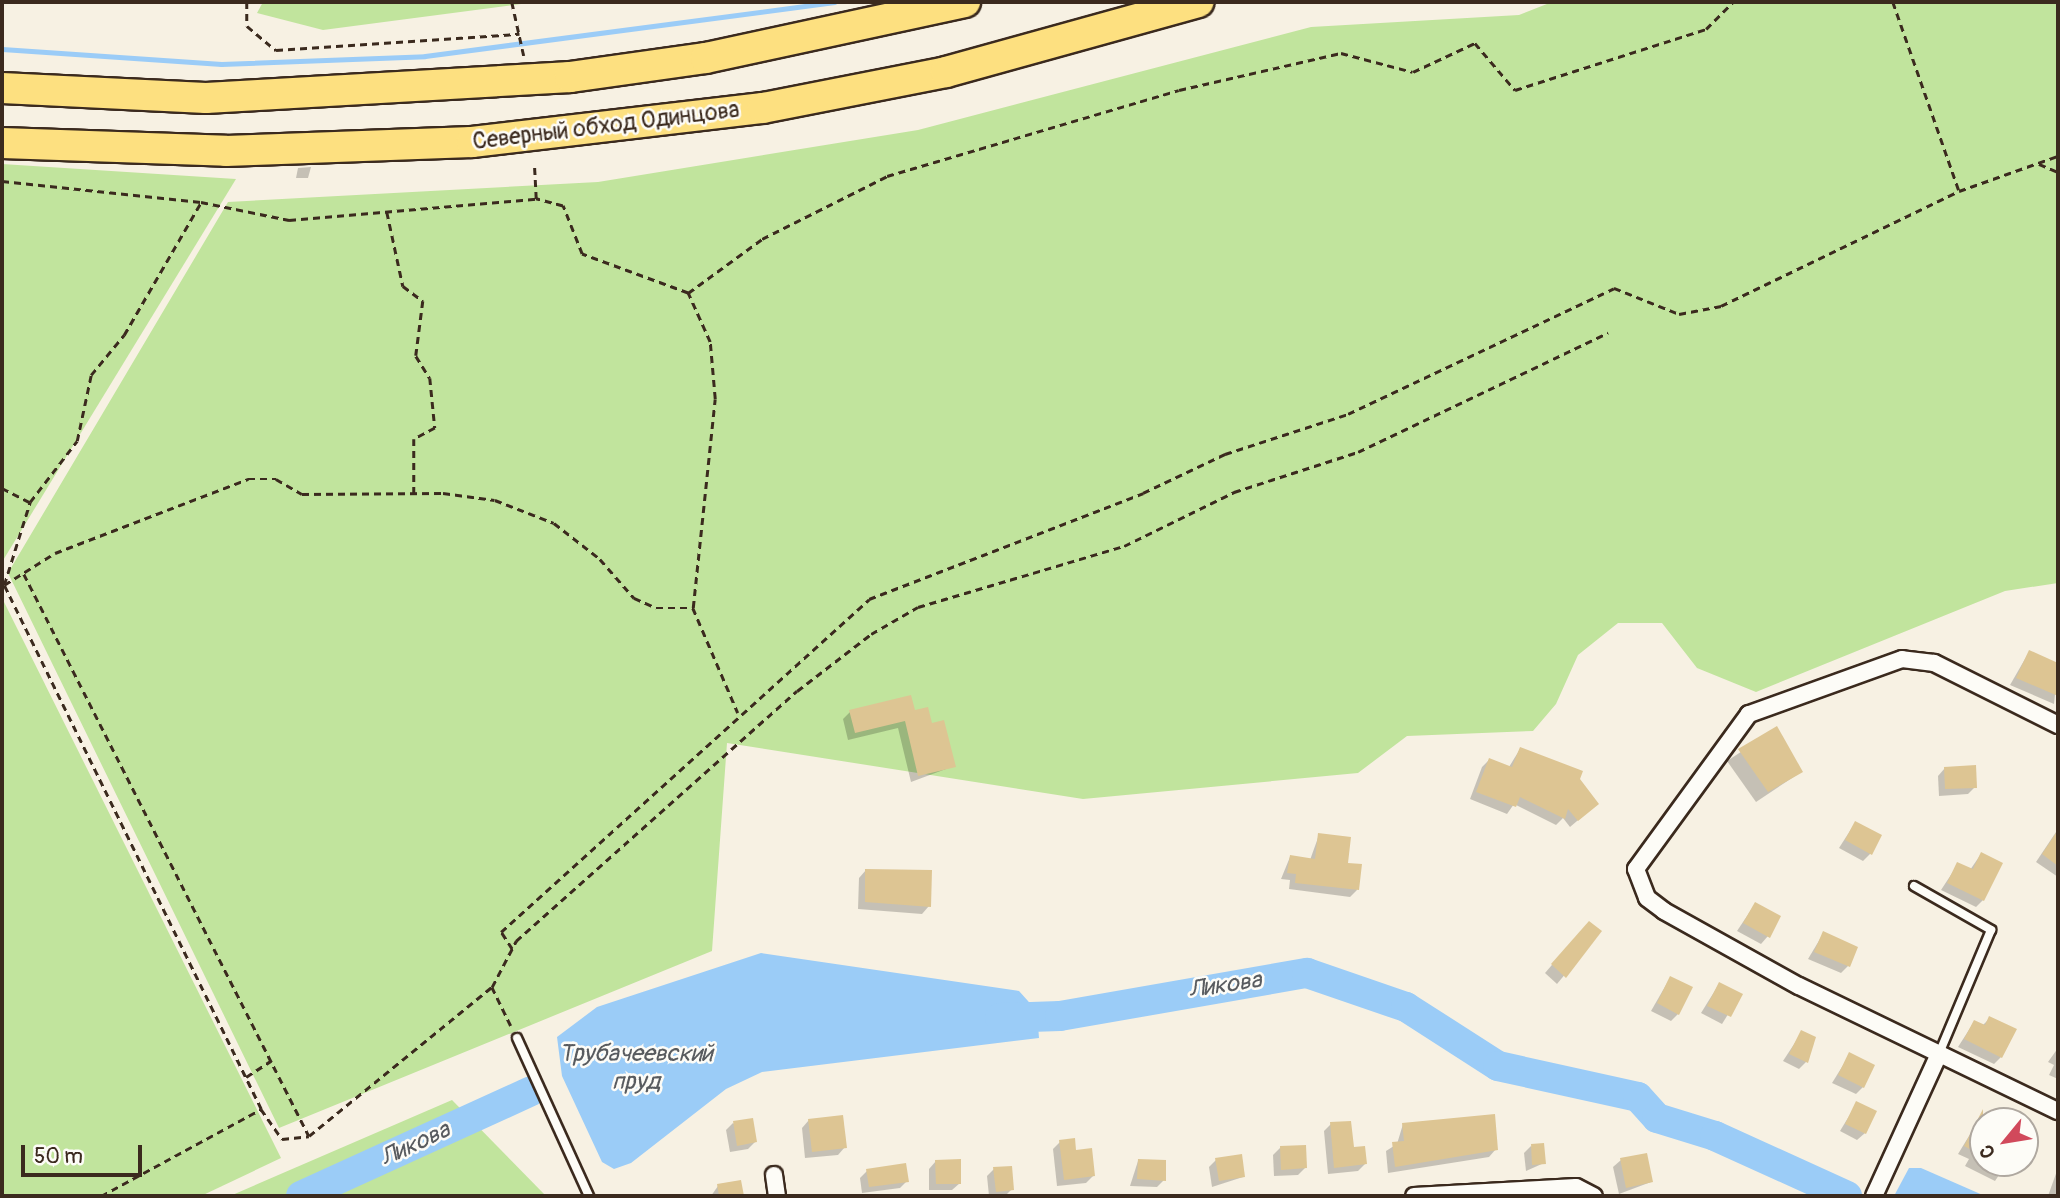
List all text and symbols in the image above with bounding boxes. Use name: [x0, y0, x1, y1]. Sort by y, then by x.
street label: Северный обход Одинцова: [471, 96, 741, 156]
water label: Ликова: [1187, 966, 1263, 1004]
water label: Трубачеевский пруд: [559, 1040, 713, 1096]
north arrow: [1969, 1107, 2039, 1177]
water label: Ликова: [376, 1115, 454, 1173]
scale bar: [24, 1132, 145, 1176]
text: С: [1974, 1140, 2001, 1163]
text: 50 m: [34, 1143, 83, 1170]

